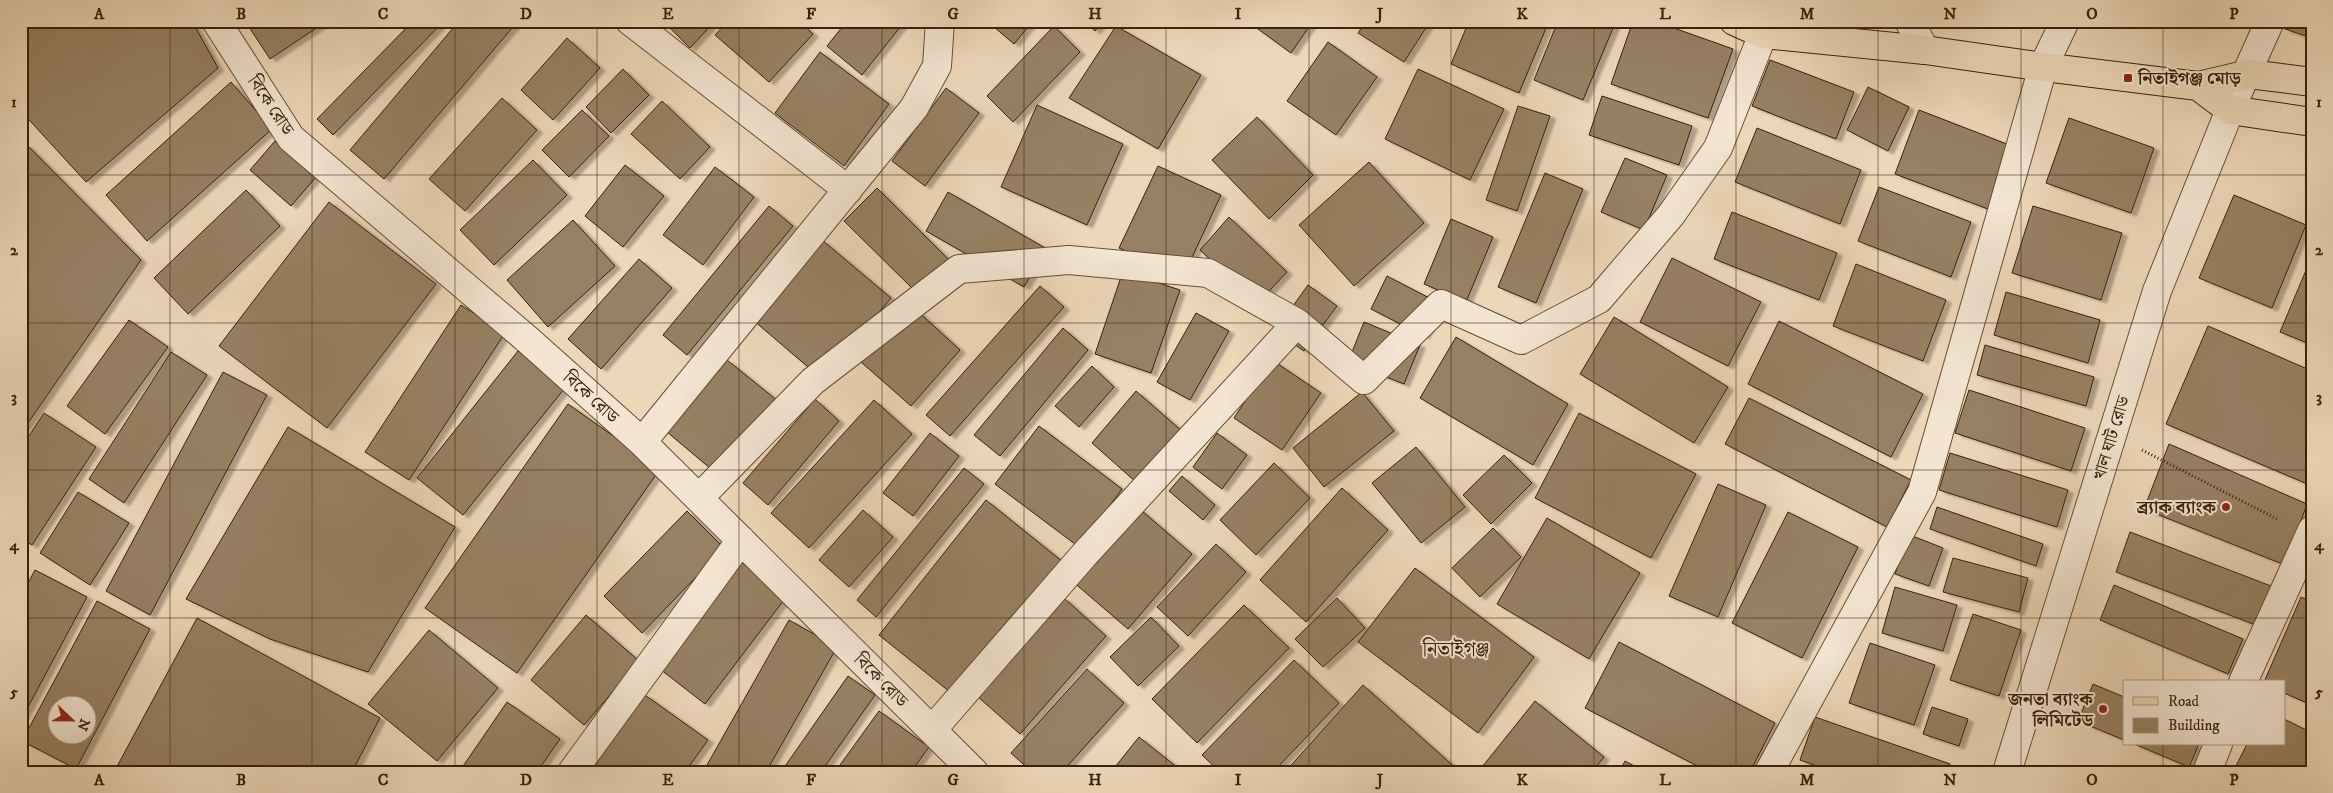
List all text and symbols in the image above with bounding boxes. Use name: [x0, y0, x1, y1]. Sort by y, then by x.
text: A: [93, 4, 105, 24]
text: B: [236, 4, 246, 24]
text: C: [378, 4, 388, 24]
text: D: [520, 4, 532, 24]
text: E: [662, 4, 674, 24]
text: F: [806, 4, 816, 24]
text: G: [947, 4, 959, 24]
text: H: [1088, 4, 1102, 24]
text: I: [1235, 4, 1242, 24]
text: J: [1375, 4, 1384, 24]
text: K: [1516, 4, 1528, 24]
text: L: [1659, 4, 1671, 24]
text: M: [1800, 4, 1815, 24]
text: N: [1943, 4, 1957, 24]
text: O: [2086, 4, 2098, 24]
text: P: [2229, 4, 2239, 24]
place label: নিতাইগঞ্জ মোড়: [2137, 67, 2242, 90]
street label: বিকে রোড: [242, 71, 299, 140]
marker: নিতাইগঞ্জ মোড়: [2122, 72, 2134, 84]
text: 1: [11, 92, 17, 112]
text: 1: [2316, 92, 2322, 112]
text: 2: [10, 240, 19, 260]
text: 2: [2315, 240, 2324, 260]
street label: বিকে রোড: [557, 366, 623, 429]
text: 3: [11, 387, 17, 407]
text: 3: [2316, 387, 2322, 407]
street label: খাল ঘাট রোড: [2089, 393, 2135, 483]
place label: ব্র্যাক ব্যাংক: [2136, 497, 2217, 519]
marker: ব্র্যাক ব্যাংক: [2220, 501, 2232, 513]
text: 4: [8, 535, 19, 555]
text: 4: [2313, 535, 2324, 555]
district label: নিতাইগঞ্জ: [1422, 637, 1489, 663]
street label: বিকে রোড: [848, 648, 912, 713]
legend: [2123, 680, 2286, 746]
text: 5: [9, 682, 18, 702]
text: 5: [2314, 682, 2323, 702]
place label: জনতা ব্যাংক লিমিটেড: [2007, 689, 2095, 732]
text: Road: [2168, 692, 2200, 711]
north arrow: [48, 696, 98, 746]
marker: জনতা ব্যাংক লিমিটেড: [2097, 703, 2109, 715]
text: N: [72, 716, 94, 734]
text: Building: [2168, 716, 2220, 735]
text: A: [93, 770, 105, 790]
text: B: [236, 770, 246, 790]
text: C: [378, 770, 388, 790]
text: D: [520, 770, 532, 790]
text: E: [662, 770, 674, 790]
text: F: [806, 770, 816, 790]
text: G: [947, 770, 959, 790]
text: H: [1088, 770, 1102, 790]
text: I: [1235, 770, 1242, 790]
text: J: [1375, 770, 1384, 790]
text: K: [1516, 770, 1528, 790]
text: L: [1659, 770, 1671, 790]
text: M: [1800, 770, 1815, 790]
text: N: [1943, 770, 1957, 790]
text: O: [2086, 770, 2098, 790]
text: P: [2229, 770, 2239, 790]

